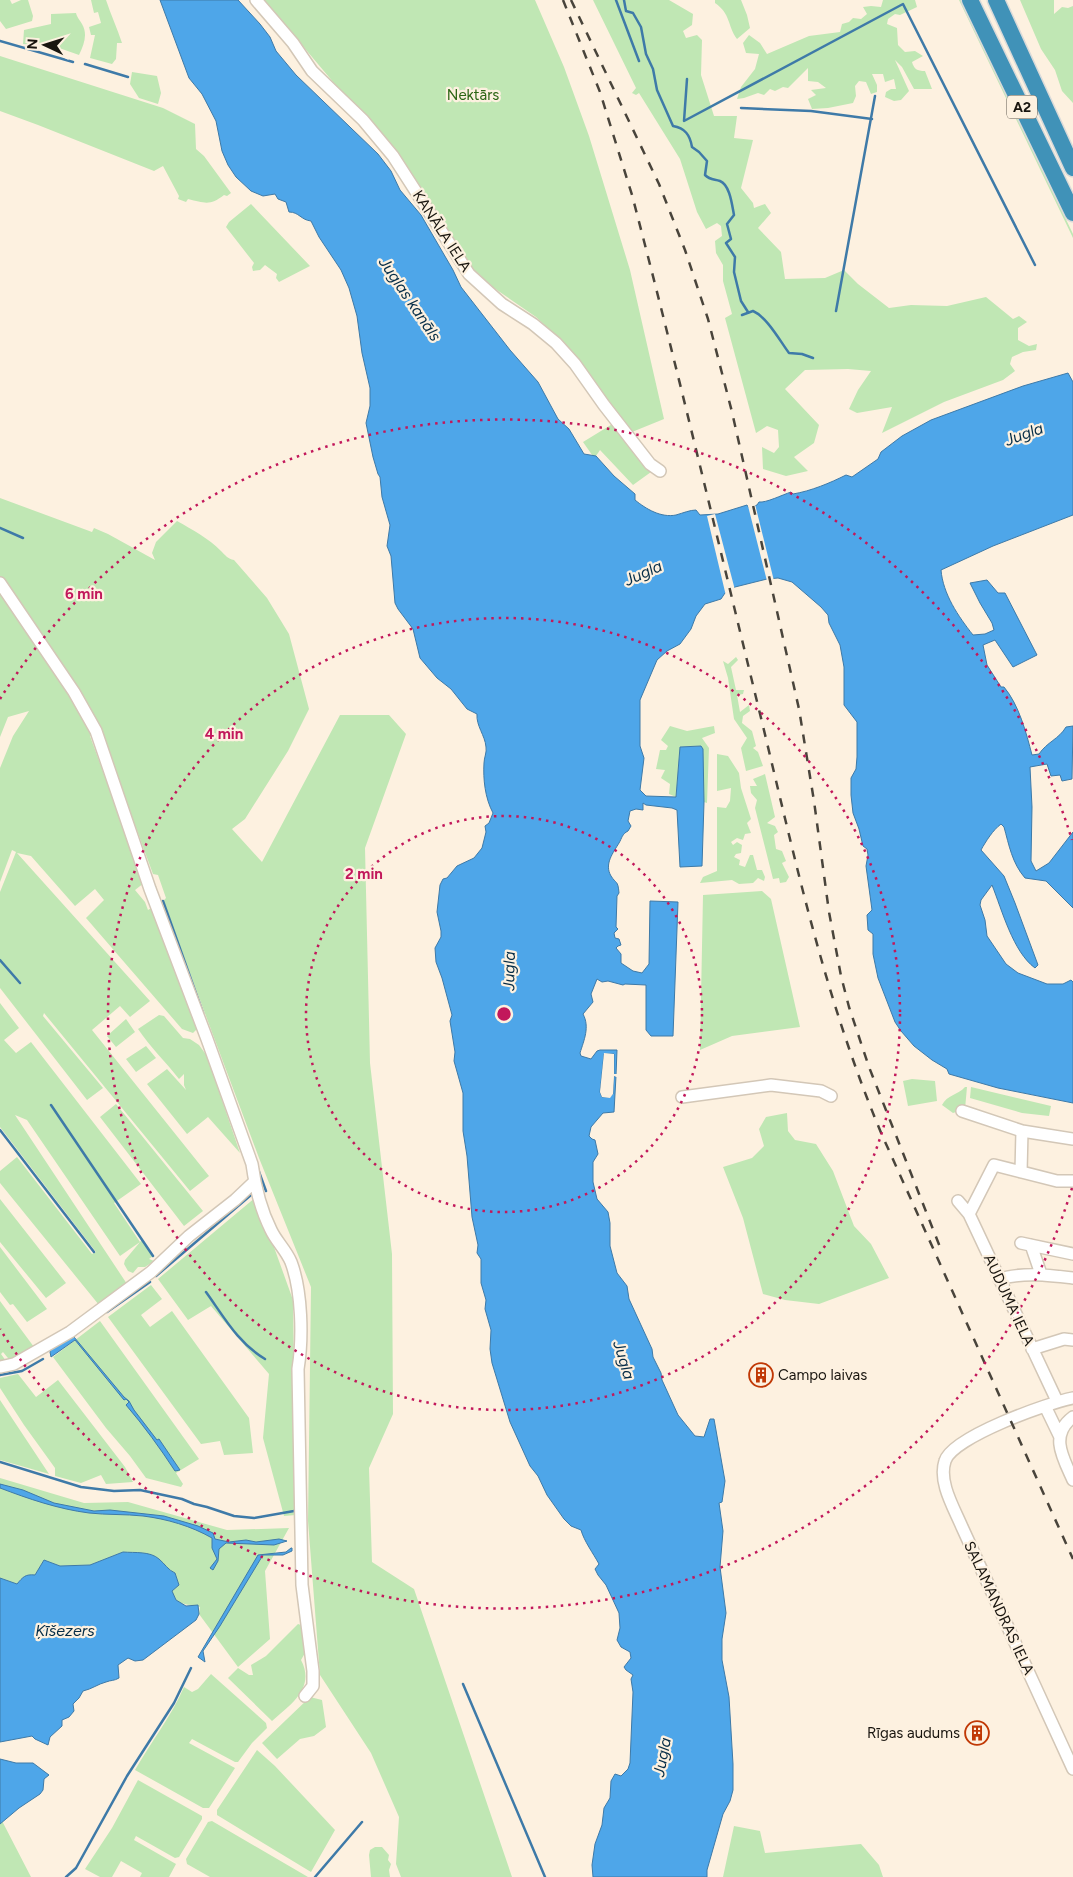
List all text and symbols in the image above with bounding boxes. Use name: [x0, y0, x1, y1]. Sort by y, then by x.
north arrow: [20, 20, 70, 70]
text: N: [24, 38, 41, 50]
park label: Nektārs: [447, 86, 499, 104]
road number: A2: [1007, 95, 1037, 118]
street label: KANĀLA IELA: [409, 187, 475, 275]
water label: Juglas kanāls: [374, 253, 445, 345]
water label: Jugla: [1001, 418, 1046, 450]
water label: Jugla: [620, 556, 665, 590]
text: 6 min: [65, 585, 103, 603]
text: 4 min: [205, 725, 243, 743]
text: 2 min: [345, 865, 383, 883]
water label: Jugla: [499, 951, 519, 992]
centre of rings: [495, 1005, 513, 1023]
street label: AUDUMA IELA: [980, 1251, 1038, 1349]
water label: Jugla: [609, 1337, 639, 1382]
building icon: Campo laivas: [748, 1362, 774, 1388]
place label: Campo laivas: [778, 1366, 867, 1384]
street label: SALAMANDRAS IELA: [960, 1538, 1038, 1678]
water label: Ķīšezers: [35, 1621, 95, 1640]
building icon: Rīgas audums: [964, 1720, 990, 1746]
place label: Rīgas audums: [867, 1724, 960, 1742]
water label: Jugla: [649, 1736, 675, 1779]

